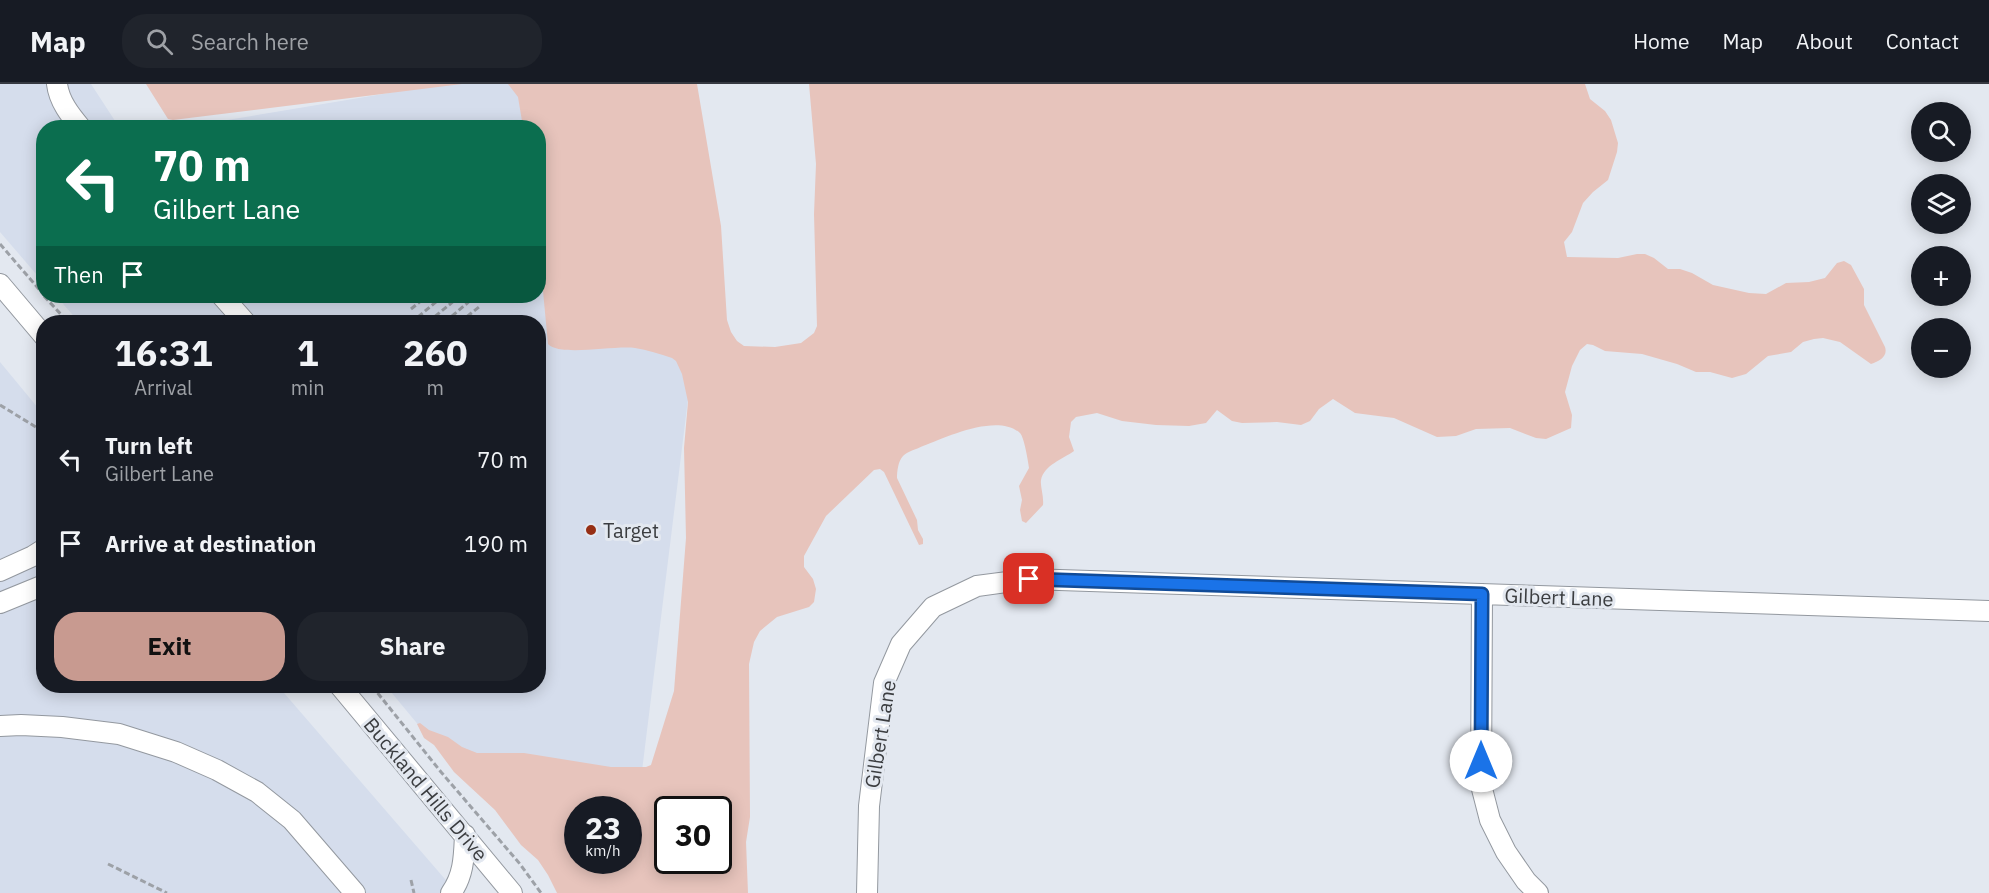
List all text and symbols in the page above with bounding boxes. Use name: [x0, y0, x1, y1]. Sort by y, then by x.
search box: [122, 14, 542, 68]
text: Map: [30, 23, 86, 60]
icon: search: [143, 25, 176, 58]
text: Search here: [191, 27, 309, 56]
text: Home: [1633, 27, 1690, 55]
text: Map: [1723, 27, 1763, 55]
text: About: [1796, 27, 1853, 55]
text: Contact: [1886, 27, 1959, 55]
map controls: [1911, 102, 1971, 378]
button: search: [1911, 102, 1971, 162]
text: 70 m: [153, 138, 251, 193]
icon: left: [54, 144, 132, 222]
button: layers: [1911, 174, 1971, 234]
text: Gilbert Lane: [153, 191, 300, 226]
button: +: [1911, 246, 1971, 306]
icon: arrive: [116, 258, 149, 291]
text: Then: [54, 260, 104, 289]
button: −: [1911, 318, 1971, 378]
text: 16:31: [114, 329, 213, 376]
text: 1: [297, 329, 319, 376]
text: 260: [403, 329, 468, 376]
text: Arrival: [134, 374, 193, 401]
text: min: [291, 374, 325, 401]
text: m: [427, 374, 444, 401]
text: Turn left: [105, 431, 193, 460]
icon: left: [54, 443, 87, 476]
text: 70 m: [477, 445, 528, 474]
text: Gilbert Lane: [105, 460, 214, 487]
place label: Target: [603, 517, 659, 544]
marker: Target: [584, 523, 598, 537]
icon: arrive: [54, 527, 87, 560]
text: Arrive at destination: [105, 529, 316, 558]
text: 190 m: [464, 529, 528, 558]
pin: [1003, 553, 1054, 604]
icon: arrive: [1012, 562, 1045, 595]
street label: Gilbert Lane: [1504, 582, 1614, 612]
button: Exit: [54, 612, 285, 681]
button: Share: [297, 612, 528, 681]
street label: Gilbert Lane: [858, 678, 902, 790]
street label: Buckland Hills Drive: [358, 712, 494, 866]
position arrow: [1449, 729, 1513, 793]
speed limit sign: 30: [654, 796, 732, 874]
text: 23: [585, 808, 621, 847]
text: km/h: [585, 841, 621, 860]

